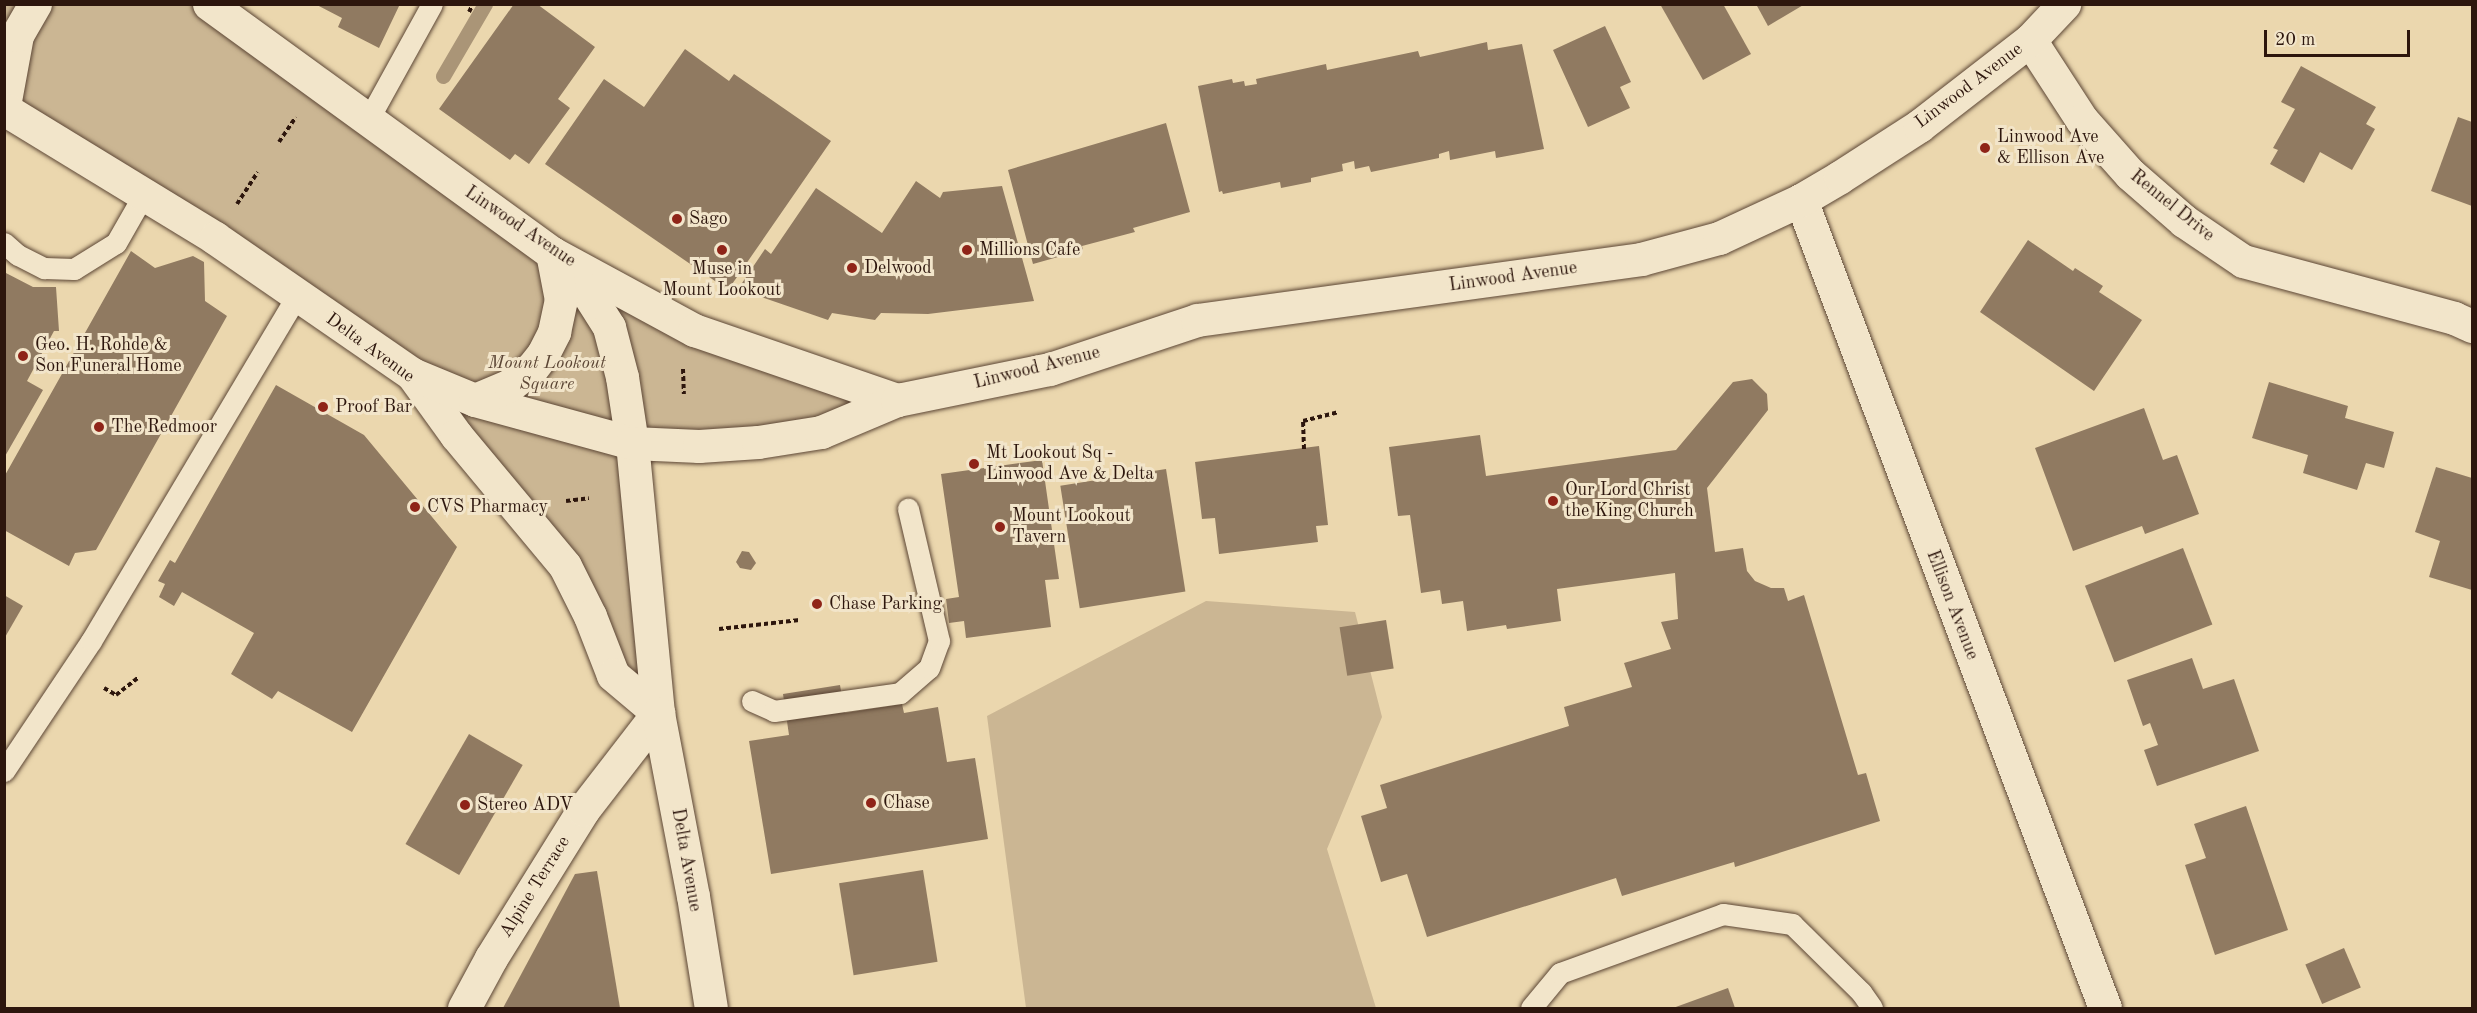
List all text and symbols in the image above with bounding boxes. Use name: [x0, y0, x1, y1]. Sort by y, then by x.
scale bar: [2267, 18, 2412, 56]
text: 20 m: [2275, 31, 2315, 49]
street label: Linwood Avenue: [1911, 38, 2027, 134]
place label: Linwood Ave & Ellison Ave: [1997, 127, 2104, 170]
marker: Linwood Ave & Ellison Ave: [1978, 141, 1992, 155]
street label: Rennel Drive: [2126, 166, 2218, 246]
street label: Linwood Avenue: [460, 182, 580, 272]
place label: Sago: [689, 208, 728, 230]
marker: Sago: [670, 212, 684, 226]
place label: Millions Cafe: [979, 239, 1080, 261]
marker: Muse in Mount Lookout: [715, 243, 729, 257]
marker: Millions Cafe: [960, 243, 974, 257]
place label: Delwood: [864, 257, 932, 279]
street label: Linwood Avenue: [1448, 257, 1578, 297]
place label: Muse in Mount Lookout: [663, 259, 781, 302]
marker: Delwood: [845, 261, 859, 275]
street label: Delta Avenue: [321, 309, 419, 387]
place label: Geo. H. Rohde & Son Funeral Home: [35, 335, 181, 378]
street label: Linwood Avenue: [972, 342, 1102, 394]
marker: Geo. H. Rohde & Son Funeral Home: [16, 349, 30, 363]
park label: Mount Lookout Square: [488, 353, 606, 395]
place label: Proof Bar: [335, 396, 412, 418]
marker: Proof Bar: [316, 400, 330, 414]
place label: The Redmoor: [111, 416, 217, 438]
marker: The Redmoor: [92, 420, 106, 434]
place label: Mt Lookout Sq - Linwood Ave & Delta: [986, 443, 1154, 486]
marker: Mt Lookout Sq - Linwood Ave & Delta: [967, 457, 981, 471]
place label: Our Lord Christ the King Church: [1565, 480, 1694, 522]
marker: Our Lord Christ the King Church: [1546, 494, 1560, 508]
place label: CVS Pharmacy: [427, 496, 548, 518]
marker: CVS Pharmacy: [408, 500, 422, 514]
place label: Mount Lookout Tavern: [1012, 506, 1131, 548]
marker: Mount Lookout Tavern: [993, 520, 1007, 534]
street label: Ellison Avenue: [1921, 547, 1983, 663]
place label: Chase Parking: [829, 593, 942, 615]
marker: Chase Parking: [810, 597, 824, 611]
place label: Chase: [883, 792, 930, 814]
place label: Stereo ADV: [477, 794, 573, 816]
marker: Chase: [864, 796, 878, 810]
marker: Stereo ADV: [458, 798, 472, 812]
street label: Delta Avenue: [666, 807, 706, 913]
street label: Alpine Terrace: [495, 832, 575, 942]

